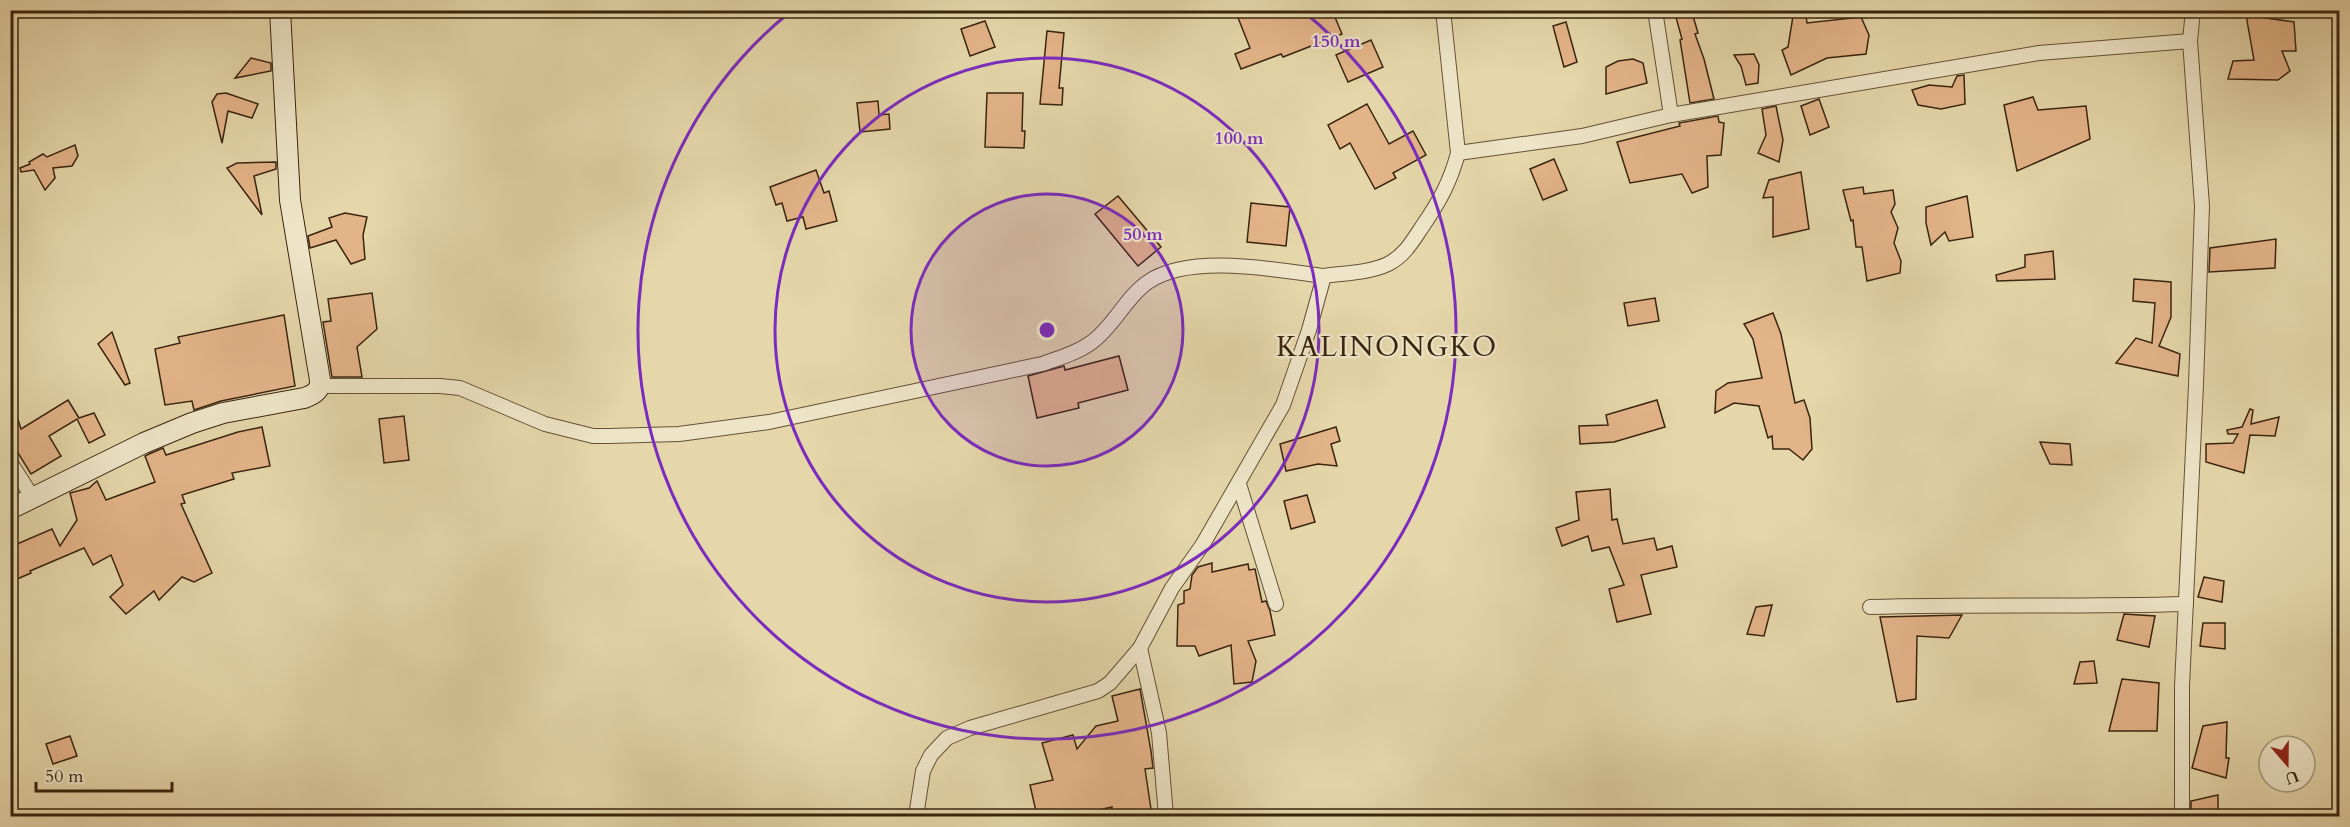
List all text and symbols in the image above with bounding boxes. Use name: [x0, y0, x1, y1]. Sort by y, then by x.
text: 150 m: [1311, 29, 1361, 54]
text: 100 m: [1214, 126, 1264, 151]
text: 50 m: [1123, 222, 1163, 247]
centre of rings: [1037, 320, 1057, 340]
district label: KALINONGKO: [1276, 328, 1498, 366]
north arrow: [2257, 734, 2317, 794]
scale bar: [36, 755, 172, 793]
text: 50 m: [45, 764, 84, 789]
text: U: [2282, 765, 2302, 790]

